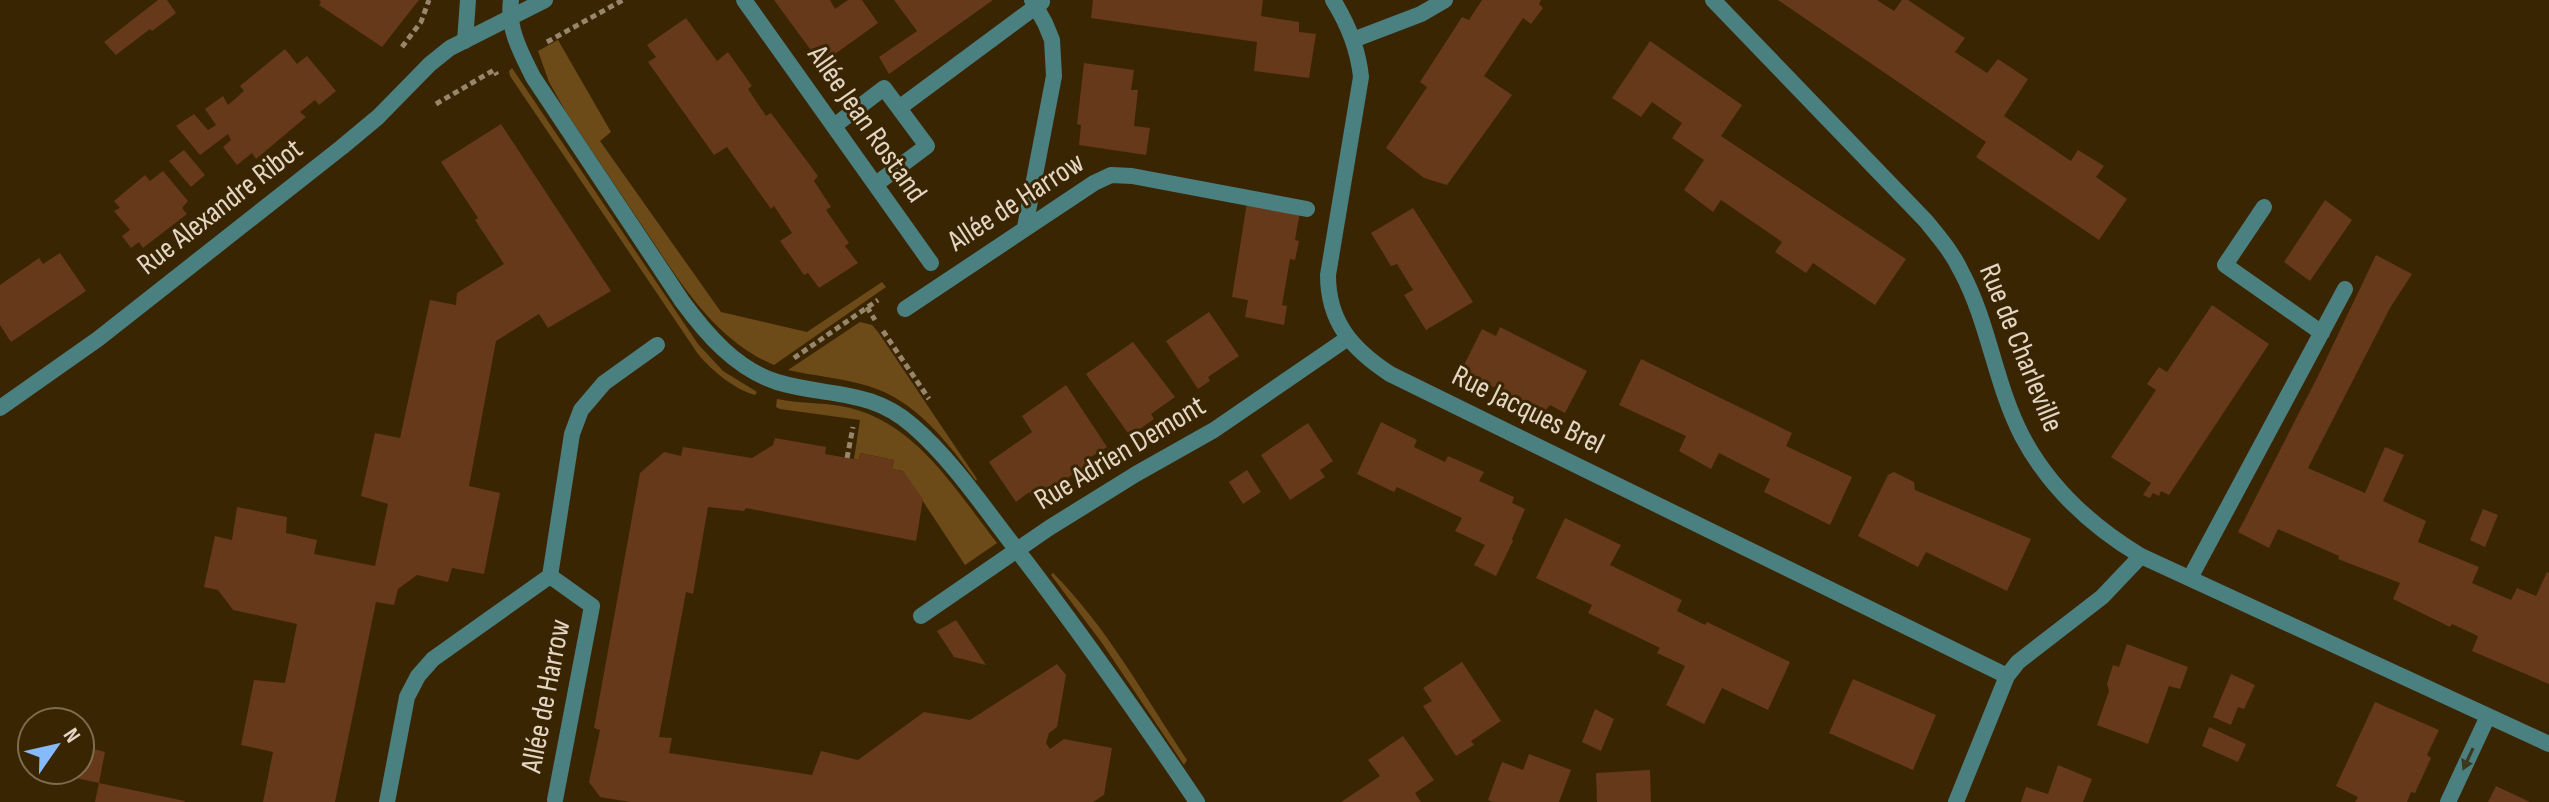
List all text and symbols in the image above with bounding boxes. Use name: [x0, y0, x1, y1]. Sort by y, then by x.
street label: Allée Jean Rostand: [799, 38, 934, 209]
street label: Rue Alexandre Ribot: [130, 131, 310, 283]
street label: Allée de Harrow: [940, 145, 1091, 260]
street label: Rue de Charleville: [1971, 259, 2071, 437]
street label: Rue Jacques Brel: [1446, 358, 1610, 462]
street label: Rue Adrien Demont: [1028, 388, 1212, 518]
street label: Allée de Harrow: [513, 616, 579, 777]
north arrow: [16, 706, 96, 786]
text: N: [57, 723, 86, 748]
one-way arrow: [2461, 747, 2475, 771]

